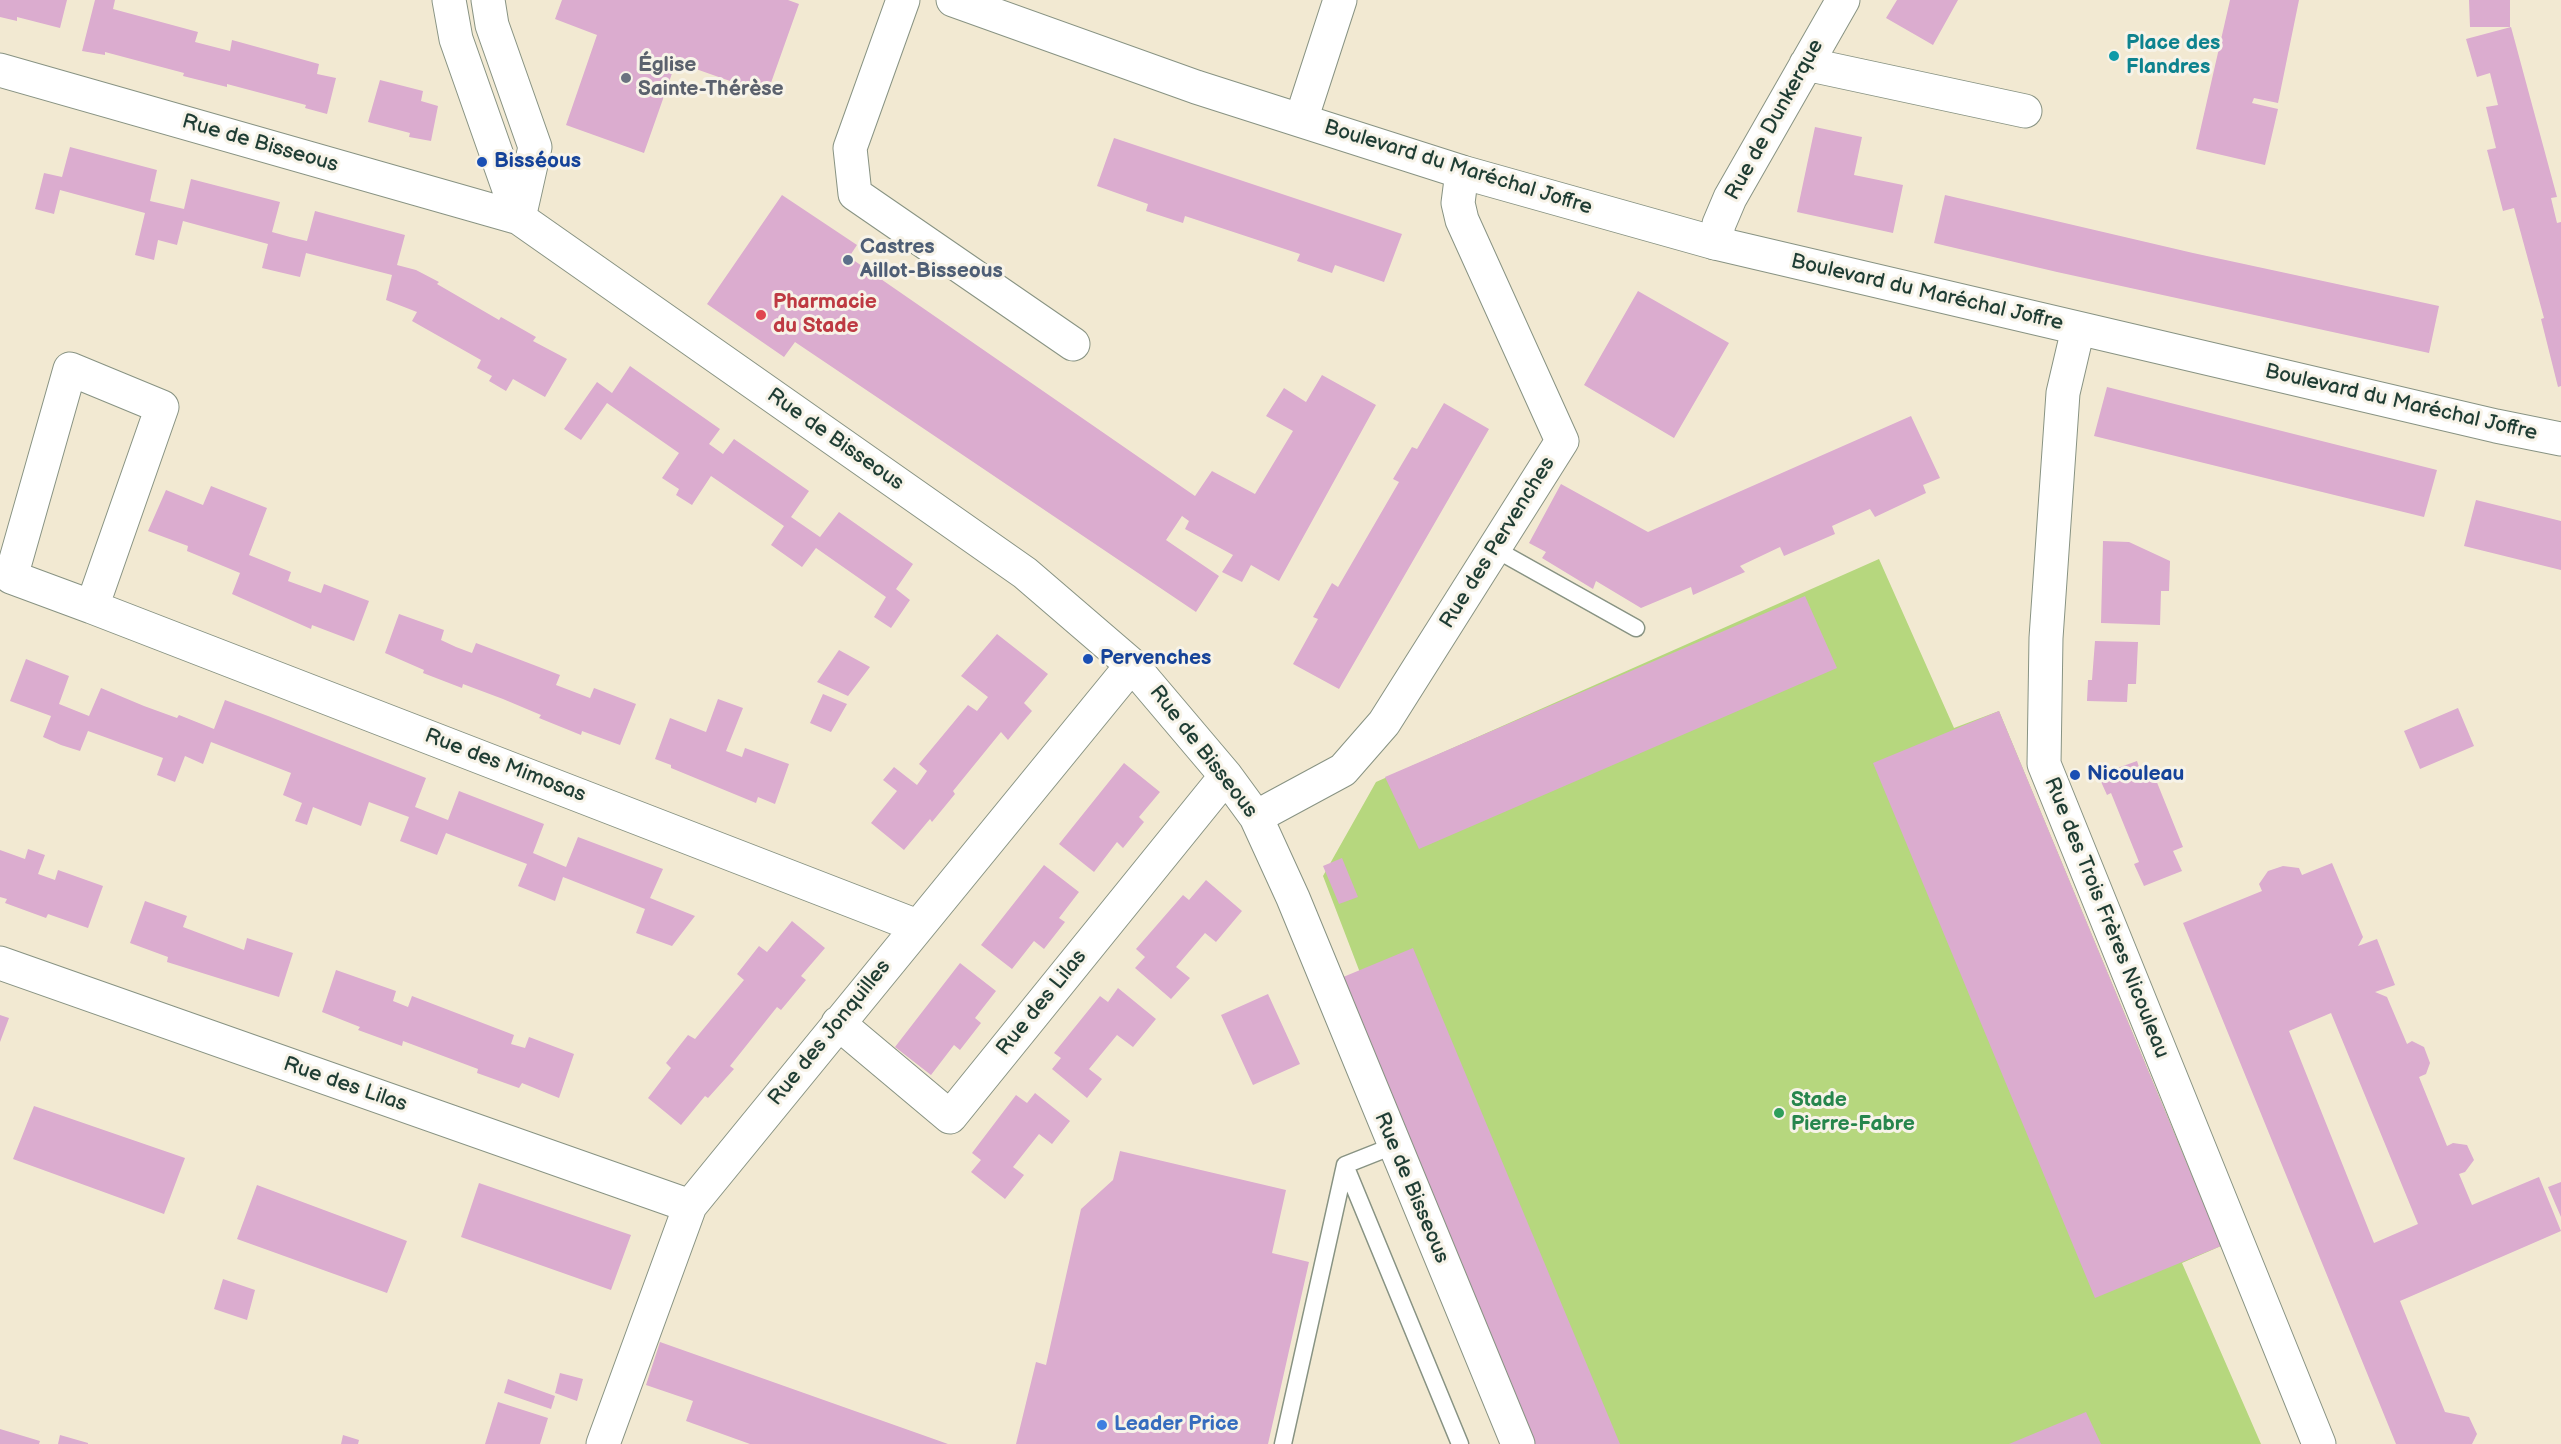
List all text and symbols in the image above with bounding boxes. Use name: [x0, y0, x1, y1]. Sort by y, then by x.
place label: Place des Flandres: [2126, 31, 2220, 81]
street label: Rue de Dunkerque: [1720, 35, 1830, 205]
marker: Place des Flandres: [2107, 49, 2121, 63]
place label: Église Sainte-Thérèse: [638, 53, 784, 103]
marker: Église Sainte-Thérèse: [619, 71, 633, 85]
street label: Rue de Bisseous: [179, 110, 341, 178]
street label: Boulevard du Maréchal Joffre: [1321, 115, 1595, 221]
place label: Bisséous: [494, 149, 581, 175]
marker: Bisséous: [475, 155, 489, 169]
place label: Castres Aillot-Bisseous: [860, 235, 1003, 285]
street label: Boulevard du Maréchal Joffre: [1788, 249, 2066, 337]
marker: Castres Aillot-Bisseous: [841, 253, 855, 267]
place label: Pharmacie du Stade: [773, 290, 877, 340]
marker: Pharmacie du Stade: [754, 308, 768, 322]
street label: Boulevard du Maréchal Joffre: [2262, 359, 2540, 447]
street label: Rue de Bisseous: [762, 383, 908, 497]
street label: Rue des Pervenches: [1435, 453, 1561, 633]
place label: Pervenches: [1100, 646, 1211, 672]
marker: Pervenches: [1081, 652, 1095, 666]
street label: Rue de Bisseous: [1143, 681, 1263, 823]
street label: Rue des Mimosas: [421, 724, 589, 808]
place label: Nicouleau: [2087, 762, 2184, 788]
marker: Nicouleau: [2068, 768, 2082, 782]
street label: Rue des Trois Frères Nicouleau: [2038, 774, 2174, 1062]
street label: Rue des Lilas: [992, 945, 1092, 1061]
street label: Rue des Jonquilles: [763, 955, 897, 1111]
street label: Rue des Lilas: [280, 1052, 410, 1118]
place label: Stade Pierre-Fabre: [1791, 1088, 1915, 1138]
marker: Stade Pierre-Fabre: [1772, 1106, 1786, 1120]
street label: Rue de Bisseous: [1368, 1109, 1454, 1267]
place label: Leader Price: [1114, 1412, 1239, 1438]
marker: Leader Price: [1095, 1418, 1109, 1432]

